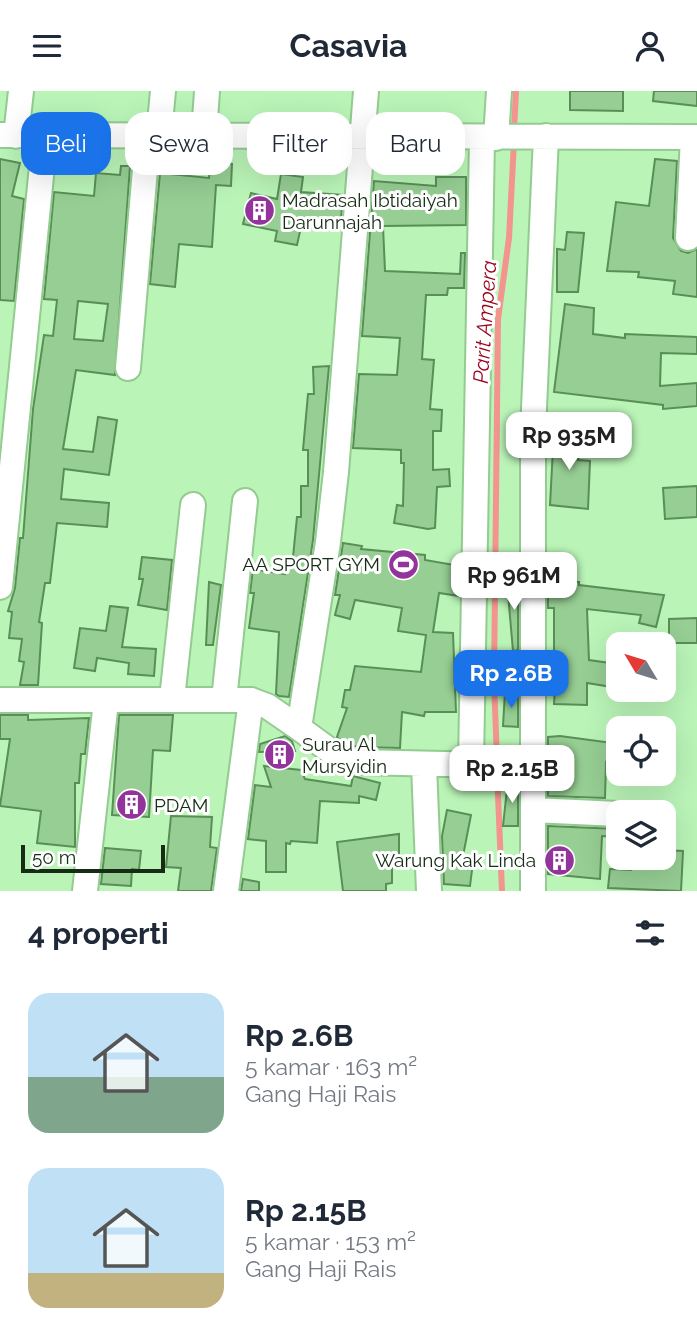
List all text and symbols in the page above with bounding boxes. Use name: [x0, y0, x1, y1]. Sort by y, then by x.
icon: menu: [28, 27, 66, 65]
text: Casavia: [289, 27, 408, 64]
icon: person: [631, 27, 669, 65]
chip: Beli: [21, 112, 111, 175]
chip: Sewa: [125, 112, 233, 175]
chip: Filter: [247, 112, 352, 175]
chip: Baru: [366, 112, 465, 175]
place label: Madrasah Ibtidaiyah Darunnajah: [282, 189, 458, 233]
building icon: Madrasah Ibtidaiyah Darunnajah: [242, 194, 276, 228]
water label: Parit Ampera: [468, 260, 501, 384]
pin: Rp 935M: [504, 413, 634, 472]
text: Rp 935M: [522, 421, 616, 448]
sports icon: AA SPORT GYM: [386, 547, 420, 581]
place label: AA SPORT GYM: [242, 553, 380, 575]
pin: Rp 961M: [449, 553, 579, 612]
text: Rp 961M: [467, 561, 561, 588]
north arrow: [606, 632, 676, 702]
map controls: [606, 632, 676, 870]
pin: Rp 2.6B: [446, 651, 576, 710]
text: Rp 2.6B: [469, 659, 553, 686]
button: locate: [606, 716, 676, 786]
place label: Surau Al Mursyidin: [302, 733, 387, 777]
building icon: Surau Al Mursyidin: [262, 738, 296, 772]
pin: Rp 2.15B: [440, 745, 584, 805]
text: Rp 2.15B: [465, 754, 559, 781]
building icon: PDAM: [114, 788, 148, 822]
place label: PDAM: [154, 794, 208, 816]
button: layers: [606, 800, 676, 870]
scale bar: [21, 842, 164, 874]
building icon: Warung Kak Linda: [542, 843, 576, 877]
text: 50 m: [32, 846, 76, 868]
place label: Warung Kak Linda: [375, 849, 536, 871]
icon: filters: [631, 914, 669, 952]
text: 4 properti: [28, 916, 169, 951]
text: Rp 2.6B: [245, 1018, 353, 1053]
icon: home: [84, 1021, 168, 1105]
text: 5 kamar · 163 m²: [245, 1053, 417, 1080]
text: Gang Haji Rais: [245, 1080, 396, 1107]
text: Rp 2.15B: [245, 1193, 367, 1228]
icon: home: [84, 1196, 168, 1280]
text: 5 kamar · 153 m²: [245, 1228, 416, 1255]
text: Gang Haji Rais: [245, 1255, 396, 1282]

